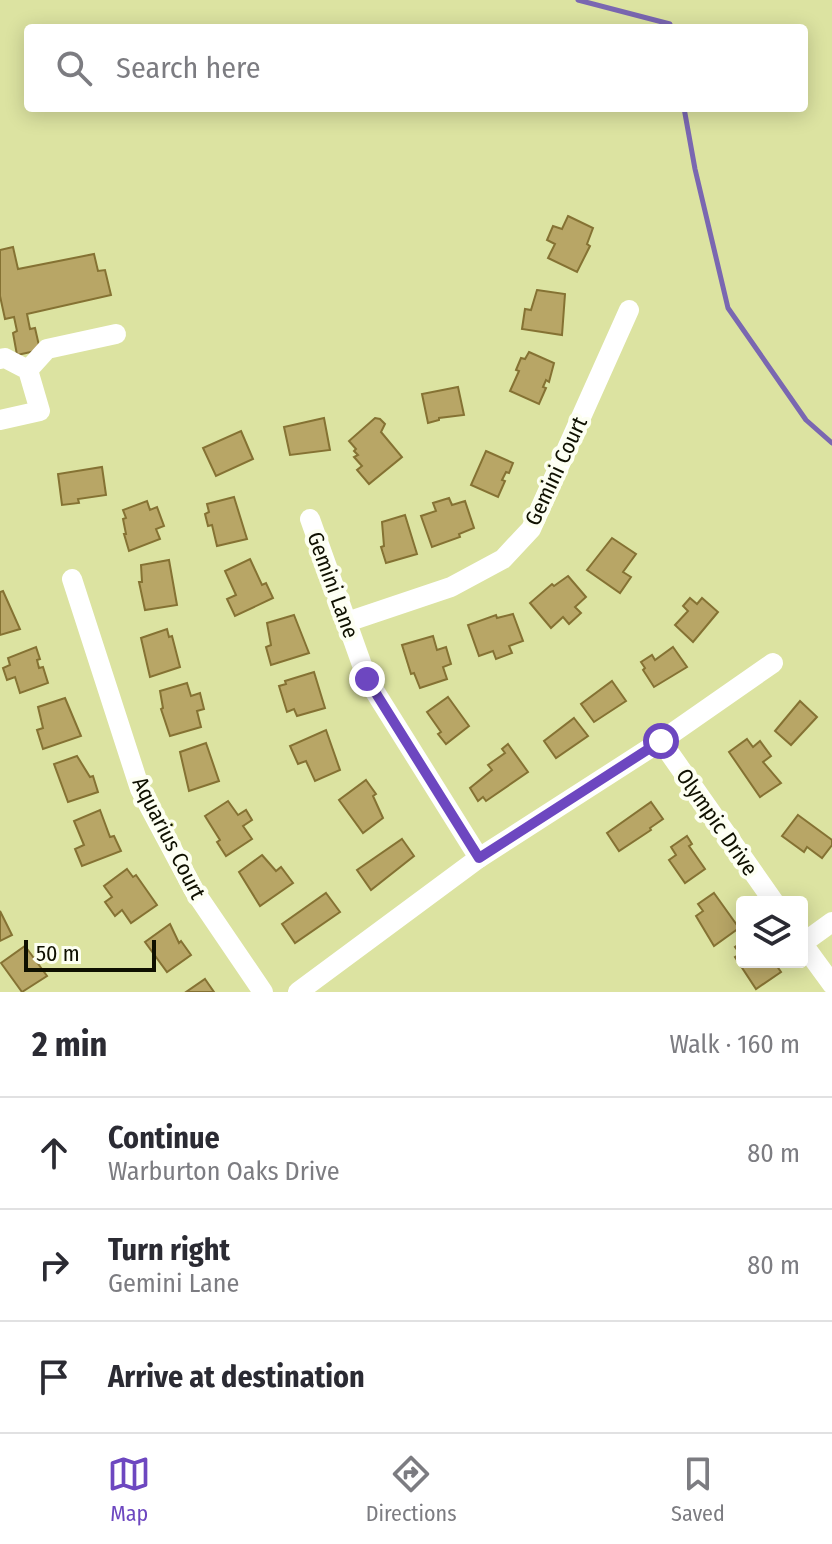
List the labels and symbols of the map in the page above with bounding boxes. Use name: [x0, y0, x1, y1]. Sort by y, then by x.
street label: Gemini Court: [519, 412, 593, 530]
street label: Gemini Lane: [301, 528, 365, 642]
route end: [349, 661, 385, 697]
route start: [643, 723, 679, 759]
street label: Olympic Drive: [670, 763, 764, 881]
street label: Aquarius Court: [127, 772, 212, 904]
scale bar: [24, 936, 156, 972]

